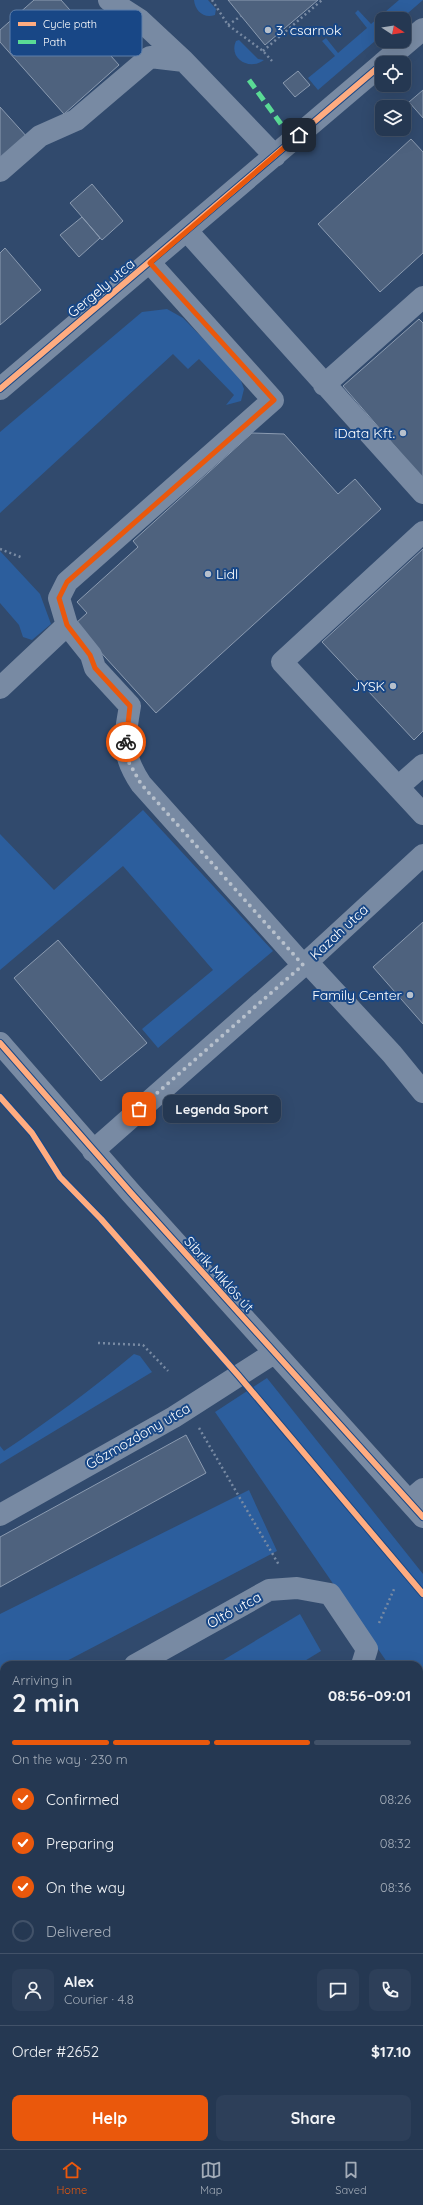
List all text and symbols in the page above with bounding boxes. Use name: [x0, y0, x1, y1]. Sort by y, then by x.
legend: [10, 10, 142, 56]
north arrow: [375, 12, 411, 48]
map controls: [375, 12, 411, 136]
text: Cycle path: [43, 17, 97, 31]
place label: 3. csarnok: [276, 21, 342, 39]
marker: 3. csarnok: [263, 25, 273, 35]
text: Path: [43, 35, 66, 49]
button: locate: [375, 56, 411, 92]
button: layers: [375, 100, 411, 136]
pin: [282, 118, 316, 152]
icon: home: [288, 124, 310, 146]
street label: Gergely utca: [64, 255, 138, 321]
place label: iData Kft.: [335, 424, 395, 442]
marker: iData Kft.: [398, 428, 408, 438]
place label: Lidl: [216, 565, 238, 583]
marker: Lidl: [203, 569, 213, 579]
place label: JYSK: [352, 677, 385, 695]
marker: JYSK: [388, 681, 398, 691]
courier: [106, 722, 146, 762]
icon: bike: [115, 731, 137, 753]
street label: Kazah utca: [306, 900, 372, 964]
place label: Family Center: [312, 986, 403, 1004]
marker: Family Center: [405, 990, 415, 1000]
pin: [122, 1092, 156, 1126]
callout: Legenda Sport: [163, 1095, 281, 1123]
icon: bag: [128, 1098, 150, 1120]
text: Legenda Sport: [175, 1101, 269, 1117]
street label: Sibrik Miklós út: [180, 1232, 258, 1316]
street label: Gőzmozdony utca: [83, 1399, 193, 1473]
street label: Oltó utca: [204, 1588, 264, 1632]
text: Arriving in: [12, 1672, 72, 1688]
text: 2 min: [12, 1686, 80, 1719]
text: 08:56–09:01: [328, 1686, 411, 1705]
text: On the way · 230 m: [12, 1751, 128, 1767]
icon: check: [12, 1788, 34, 1810]
text: Confirmed: [46, 1790, 119, 1809]
text: 08:26: [380, 1791, 411, 1807]
icon: check: [12, 1832, 34, 1854]
text: Preparing: [46, 1834, 114, 1853]
text: 08:32: [380, 1835, 411, 1851]
icon: check: [12, 1876, 34, 1898]
text: On the way: [46, 1878, 125, 1897]
text: 08:36: [380, 1879, 411, 1895]
text: Delivered: [46, 1922, 111, 1941]
button: person: [12, 1969, 54, 2011]
button: chat: [317, 1969, 359, 2011]
button: phone: [369, 1969, 411, 2011]
text: Alex: [64, 1972, 94, 1991]
text: Courier · 4.8: [64, 1991, 134, 2007]
text: Order #2652: [12, 2042, 99, 2061]
text: $17.10: [371, 2042, 411, 2061]
button: Help: [12, 2095, 208, 2141]
button: Share: [216, 2095, 411, 2141]
tab: Home: [56, 2159, 87, 2197]
tab: Map: [200, 2159, 222, 2197]
tab: Saved: [335, 2159, 367, 2197]

